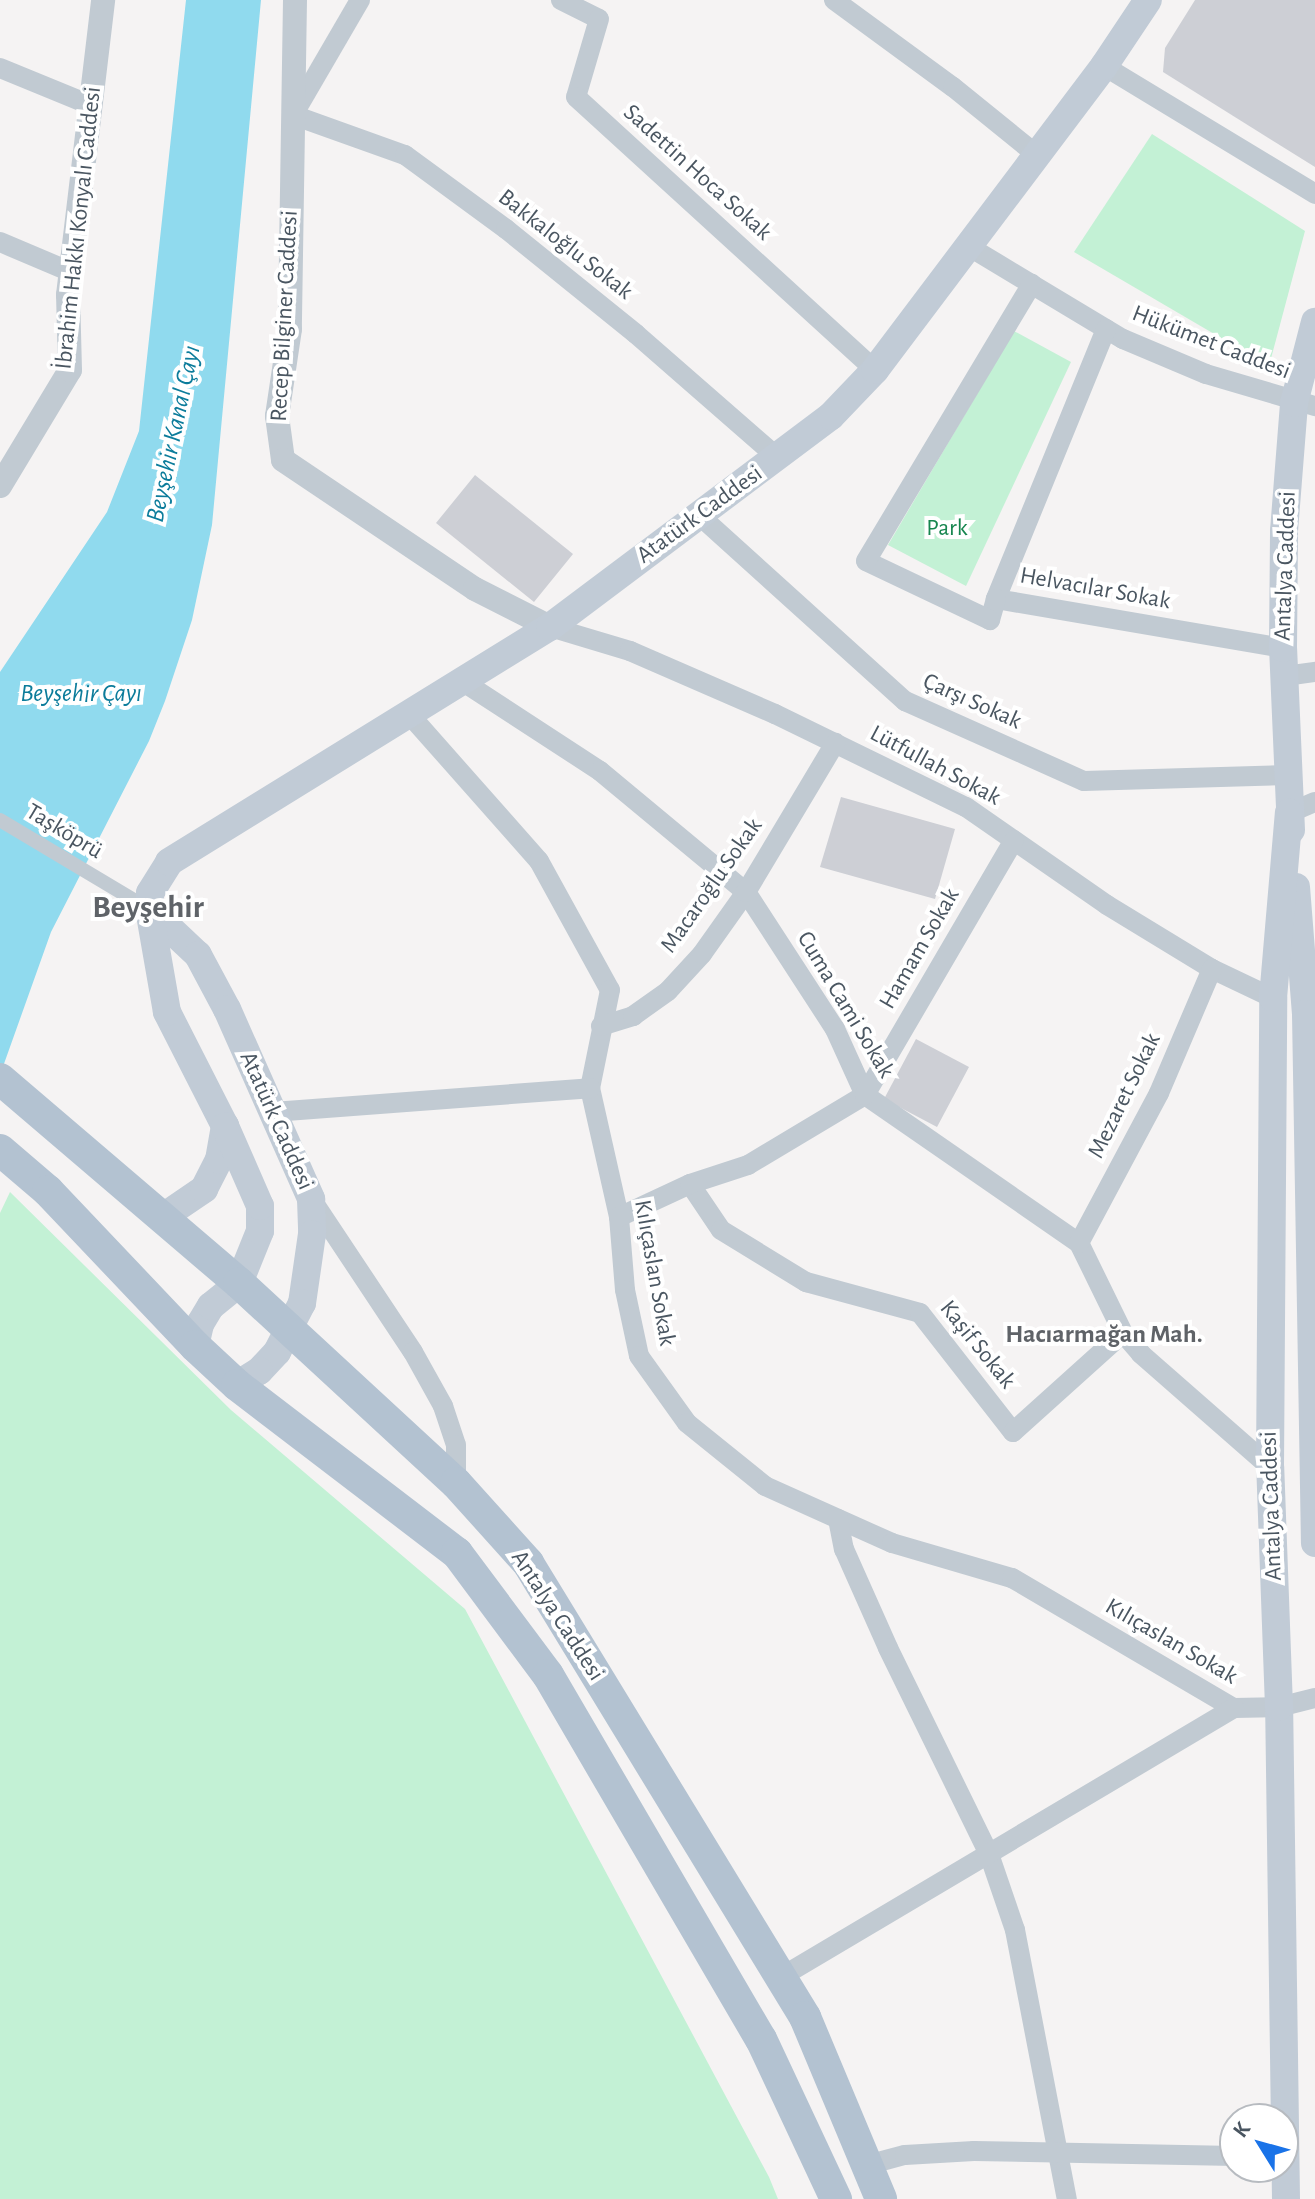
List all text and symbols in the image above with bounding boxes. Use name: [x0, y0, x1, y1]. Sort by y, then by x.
street label: İbrahim Hakkı Konyalı Caddesi: [50, 85, 108, 371]
street label: Sadettin Hoca Sokak: [617, 99, 777, 247]
street label: Bakkaloğlu Sokak: [492, 183, 638, 307]
street label: Recep Bilginer Caddesi: [265, 210, 305, 422]
street label: Hükümet Caddesi: [1128, 300, 1294, 386]
water label: Beyşehir Kanal Çayı: [140, 343, 208, 525]
street label: Atatürk Caddesi: [631, 460, 769, 570]
street label: Antalya Caddesi: [1269, 491, 1303, 641]
park label: Park: [926, 515, 968, 543]
street label: Helvacılar Sokak: [1017, 562, 1173, 616]
street label: Çarşı Sokak: [918, 668, 1026, 736]
water label: Beyşehir Çayı: [20, 678, 142, 710]
street label: Lütfullah Sokak: [865, 720, 1005, 812]
street label: Taşköprü: [20, 798, 108, 866]
street label: Macaroğlu Sokak: [655, 813, 769, 959]
street label: Hamam Sokak: [874, 883, 966, 1015]
district label: Beyşehir: [92, 888, 204, 926]
street label: Cuma Cami Sokak: [790, 927, 900, 1083]
street label: Mezaret Sokak: [1082, 1029, 1168, 1163]
street label: Atatürk Caddesi: [233, 1047, 319, 1195]
street label: Kılıçaslan Sokak: [627, 1198, 681, 1348]
street label: Kaşif Sokak: [933, 1295, 1021, 1395]
district label: Hacıarmağan Mah.: [1005, 1319, 1203, 1351]
street label: Antalya Caddesi: [1255, 1431, 1289, 1581]
street label: Antalya Caddesi: [504, 1545, 610, 1687]
street label: Kılıçaslan Sokak: [1100, 1593, 1242, 1691]
north arrow: [1219, 2103, 1299, 2183]
text: K: [1229, 2118, 1254, 2142]

